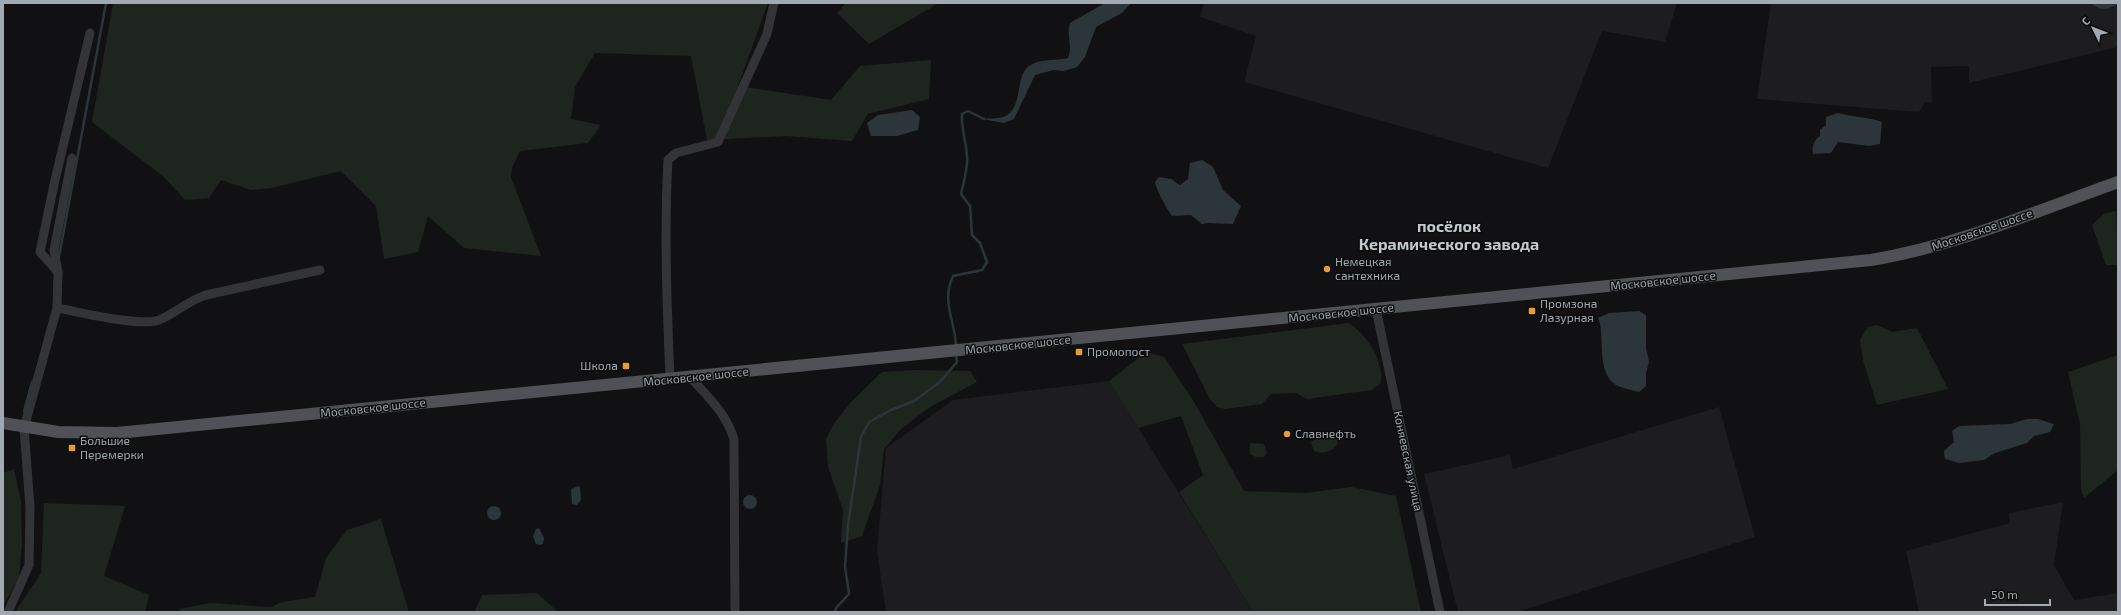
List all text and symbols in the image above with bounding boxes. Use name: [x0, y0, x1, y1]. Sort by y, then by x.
north arrow: [2073, 8, 2113, 48]
text: С: [2078, 14, 2093, 28]
street label: Московское шоссе: [1929, 205, 2034, 253]
district label: посёлок Керамического завода: [1359, 216, 1539, 253]
place label: Немецкая сантехника: [1335, 254, 1400, 282]
marker: Немецкая сантехника: [1322, 264, 1332, 274]
street label: Московское шоссе: [1609, 267, 1716, 293]
place label: Промзона Лазурная: [1540, 296, 1597, 325]
street label: Московское шоссе: [1287, 299, 1394, 325]
marker: Промзона Лазурная: [1527, 306, 1537, 316]
street label: Московское шоссе: [964, 331, 1071, 357]
place label: Промопост: [1087, 344, 1150, 358]
marker: Промопост: [1074, 347, 1084, 357]
place label: Школа: [580, 358, 618, 372]
marker: Школа: [621, 361, 631, 371]
street label: Московское шоссе: [642, 363, 749, 389]
street label: Московское шоссе: [319, 394, 426, 420]
street label: Коняевская улица: [1391, 409, 1426, 512]
place label: Славнефть: [1295, 426, 1356, 440]
marker: Славнефть: [1282, 429, 1292, 439]
place label: Большие Перемерки: [80, 433, 144, 461]
marker: Большие Перемерки: [67, 443, 77, 453]
scale bar: [1985, 581, 2050, 607]
text: 50 m: [1991, 587, 2018, 601]

